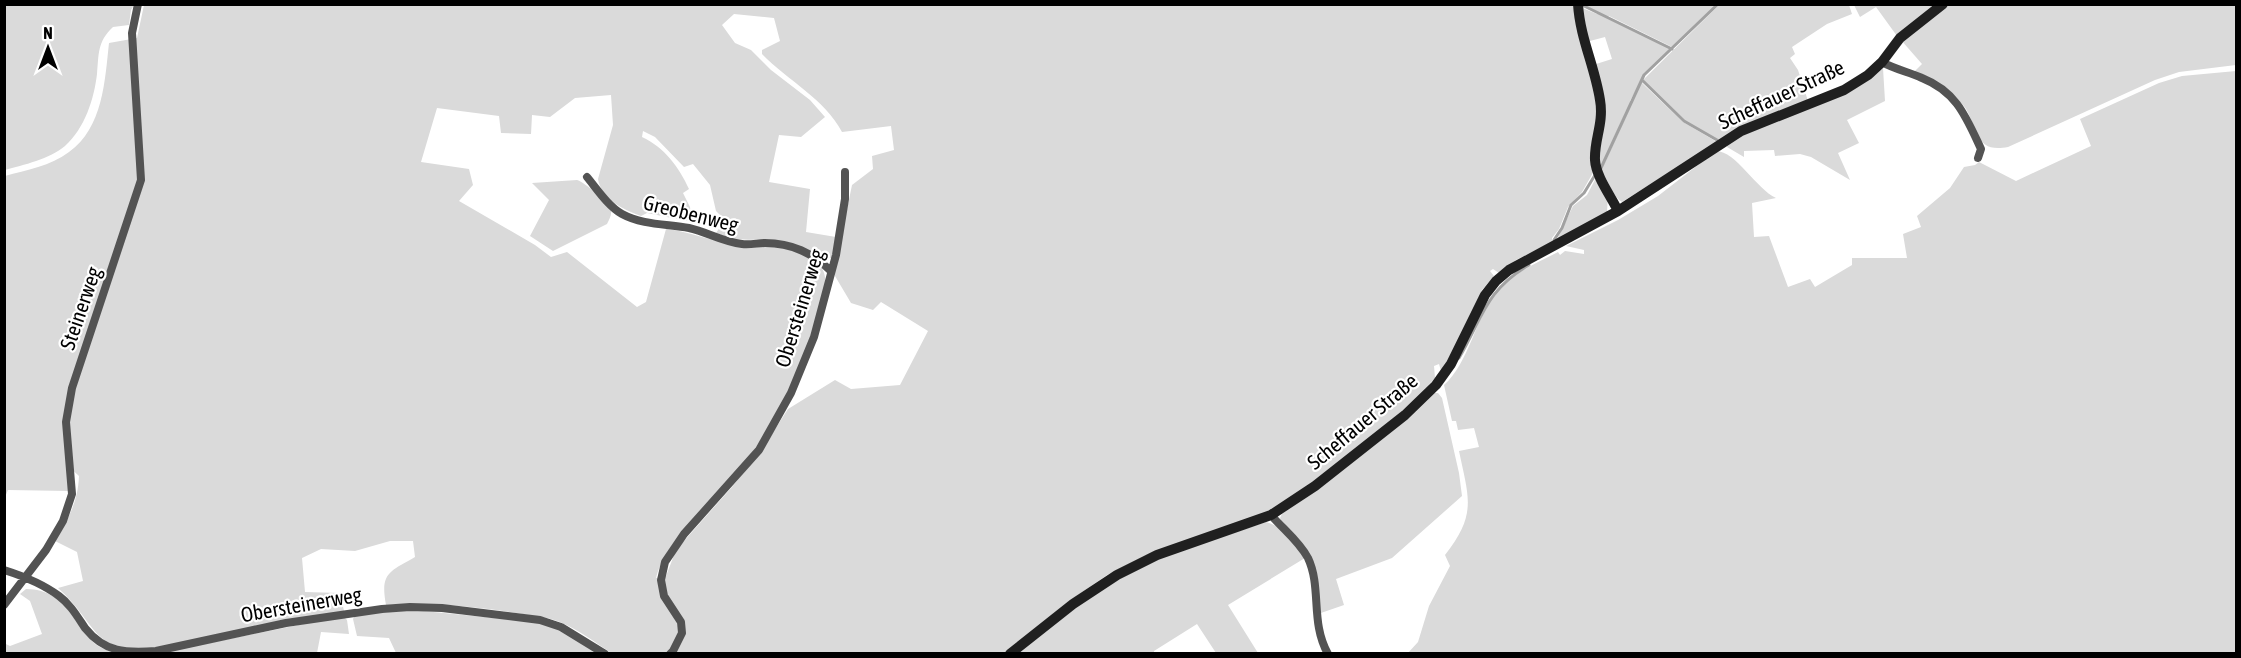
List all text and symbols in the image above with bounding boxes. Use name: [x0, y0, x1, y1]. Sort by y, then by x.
north arrow: [18, 18, 78, 78]
text: N: [43, 24, 53, 42]
street label: Scheffauer Straße: [1714, 54, 1848, 134]
street label: Greobenweg: [641, 190, 741, 236]
street label: Obersteinerweg: [770, 246, 828, 370]
street label: Steinerweg: [55, 264, 105, 352]
street label: Scheffauer Straße: [1302, 368, 1422, 474]
street label: Obersteinerweg: [239, 582, 363, 626]

